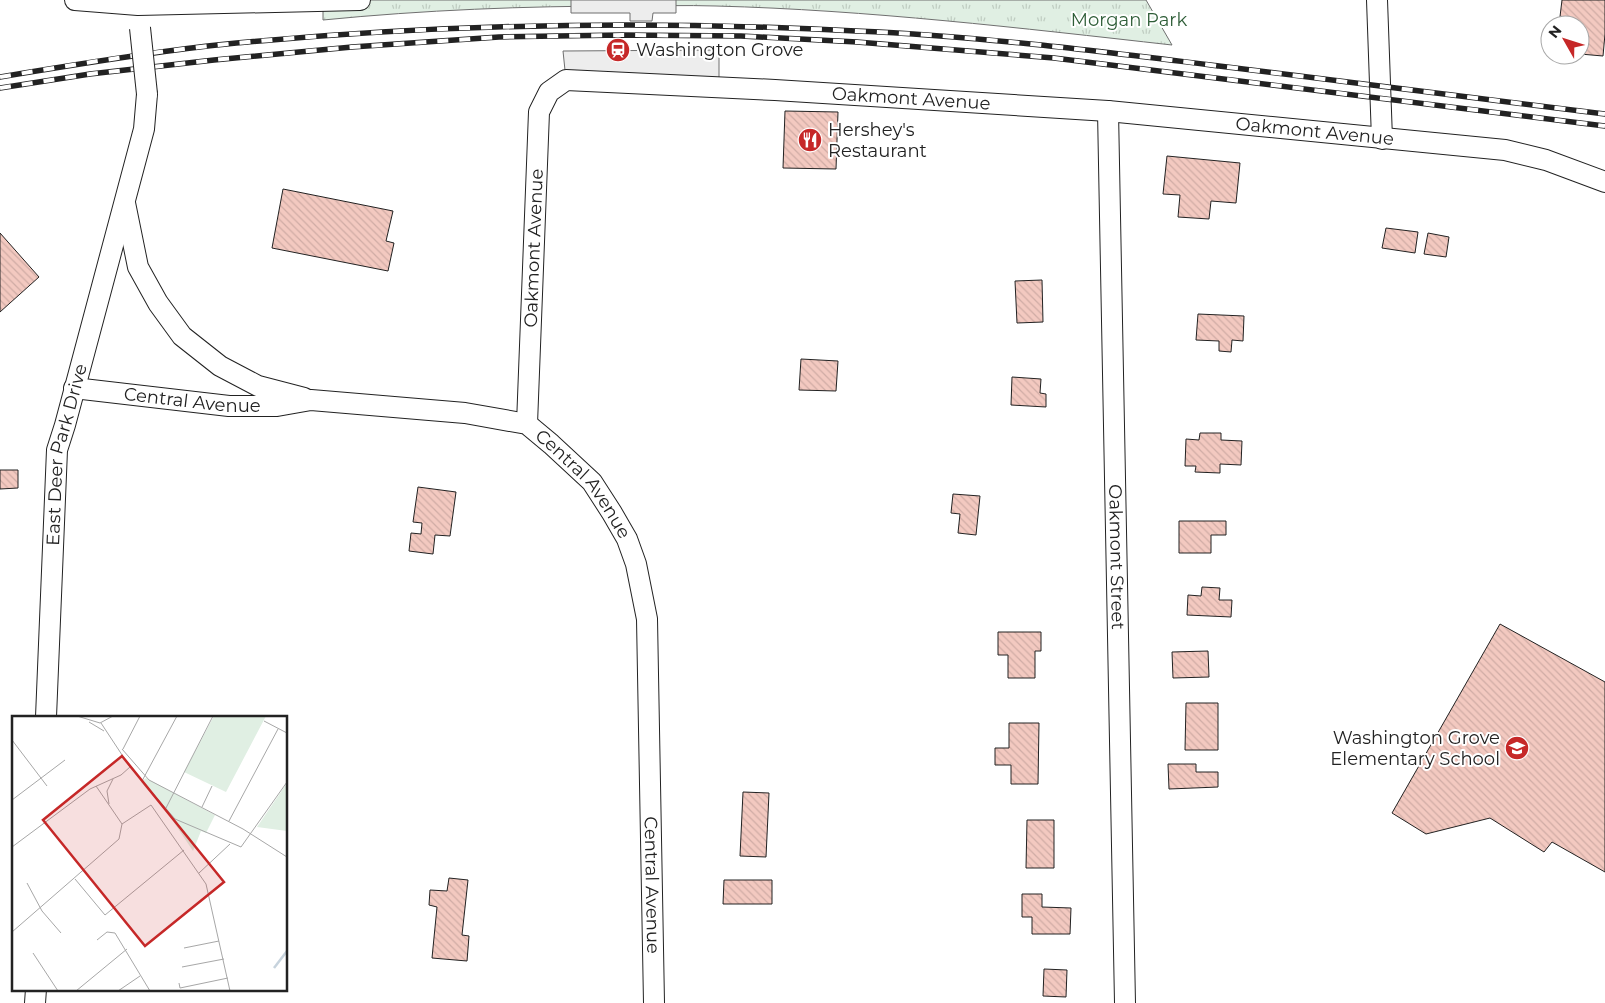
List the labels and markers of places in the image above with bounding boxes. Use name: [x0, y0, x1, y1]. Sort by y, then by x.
station icon: Washington Grove: [605, 37, 631, 63]
place label: Washington Grove: [636, 39, 803, 61]
place label: Hershey's Restaurant: [828, 119, 927, 162]
restaurant icon: Hershey's Restaurant: [797, 127, 823, 153]
place label: Washington Grove Elementary School: [1330, 727, 1500, 770]
school or university icon: Washington Grove Elementary School: [1504, 735, 1530, 761]

